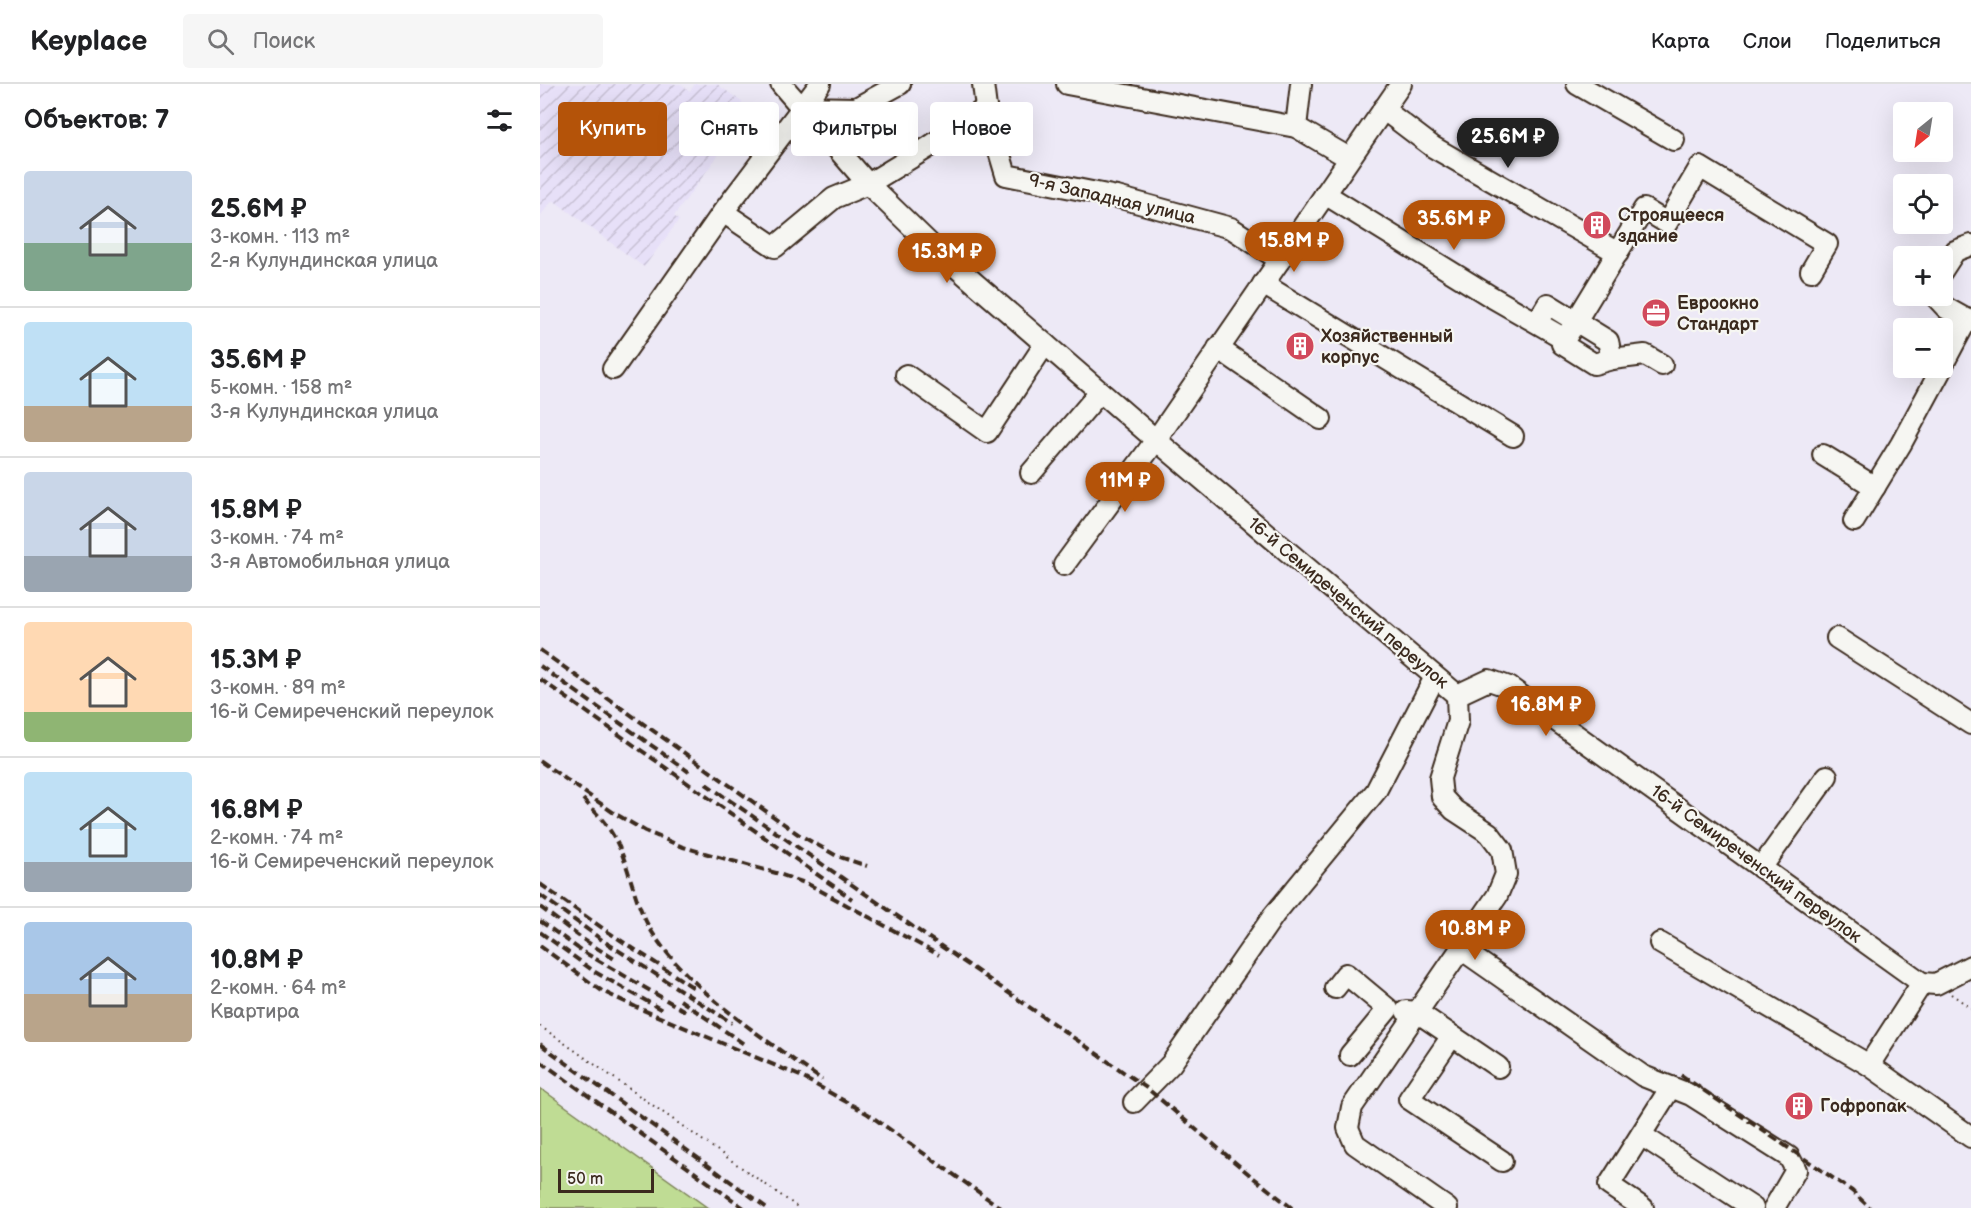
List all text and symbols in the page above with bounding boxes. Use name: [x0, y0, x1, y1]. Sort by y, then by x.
search box: [183, 14, 603, 68]
text: Keyplace: [30, 25, 147, 58]
icon: search: [204, 25, 237, 58]
text: Поиск: [252, 28, 315, 55]
text: Карта: [1651, 29, 1710, 54]
text: Слои: [1743, 29, 1792, 54]
text: Поделиться: [1825, 29, 1941, 54]
chip: Купить: [558, 102, 667, 156]
chip: Снять: [679, 102, 779, 156]
chip: Фильтры: [791, 102, 918, 156]
chip: Новое: [930, 102, 1033, 156]
north arrow: [1893, 102, 1953, 162]
map controls: [1893, 102, 1953, 378]
icon: filters: [483, 104, 516, 137]
text: Объектов: 7: [24, 105, 169, 136]
pin: 25.6M ₽: [1453, 118, 1563, 169]
text: 25.6M ₽: [1471, 125, 1545, 149]
street label: 9-я Западная улица: [1027, 170, 1198, 228]
button: locate: [1893, 174, 1953, 234]
text: 25.6M ₽: [210, 194, 307, 225]
icon: home: [72, 195, 144, 267]
pin: 35.6M ₽: [1399, 200, 1509, 251]
place label: Строящееся здание: [1618, 205, 1724, 247]
text: 35.6M ₽: [1417, 207, 1491, 231]
building icon: Строящееся здание: [1581, 209, 1613, 241]
pin: 15.8M ₽: [1239, 222, 1349, 273]
text: 3-комн. · 113 m²: [210, 225, 350, 249]
text: 15.8M ₽: [1259, 229, 1329, 253]
pin: 15.3M ₽: [892, 233, 1002, 284]
text: 15.3M ₽: [912, 240, 982, 264]
button: +: [1893, 246, 1953, 306]
text: 2-я Кулундинская улица: [210, 249, 438, 273]
place label: Евроокно Стандарт: [1677, 293, 1759, 335]
office icon: Евроокно Стандарт: [1640, 297, 1672, 329]
button: −: [1893, 318, 1953, 378]
place label: Хозяйственный корпус: [1320, 326, 1453, 368]
building icon: Хозяйственный корпус: [1284, 330, 1316, 362]
text: 35.6M ₽: [210, 345, 306, 376]
icon: home: [72, 346, 144, 418]
text: 5-комн. · 158 m²: [210, 376, 352, 400]
text: 3-я Кулундинская улица: [210, 400, 439, 424]
pin: 11M ₽: [1083, 462, 1167, 513]
text: 11M ₽: [1099, 469, 1151, 493]
text: 15.8M ₽: [210, 495, 302, 526]
icon: home: [72, 496, 144, 568]
street label: 16-й Семиреченский переулок: [1243, 513, 1453, 693]
text: 3-комн. · 74 m²: [210, 526, 344, 550]
text: 3-я Автомобильная улица: [210, 550, 450, 574]
text: 15.3M ₽: [210, 645, 301, 676]
icon: home: [72, 646, 144, 718]
text: 3-комн. · 89 m²: [210, 676, 346, 700]
pin: 16.8M ₽: [1491, 686, 1601, 737]
text: 16.8M ₽: [1510, 693, 1582, 717]
text: 16-й Семиреченский переулок: [210, 700, 494, 724]
street label: 16-й Семиреченский переулок: [1647, 780, 1866, 948]
text: 16.8M ₽: [210, 795, 303, 826]
icon: home: [72, 796, 144, 868]
text: 2-комн. · 74 m²: [210, 826, 343, 850]
text: 16-й Семиреченский переулок: [210, 850, 494, 874]
pin: 10.8M ₽: [1420, 910, 1530, 961]
text: 10.8M ₽: [1439, 917, 1511, 941]
text: 10.8M ₽: [210, 945, 303, 976]
icon: home: [72, 946, 144, 1018]
text: 2-комн. · 64 m²: [210, 976, 346, 1000]
text: Квартира: [210, 1000, 300, 1024]
building icon: Гофропак: [1783, 1090, 1815, 1122]
place label: Гофропак: [1820, 1096, 1907, 1117]
scale bar: [558, 1166, 654, 1194]
text: 50 m: [567, 1170, 603, 1189]

